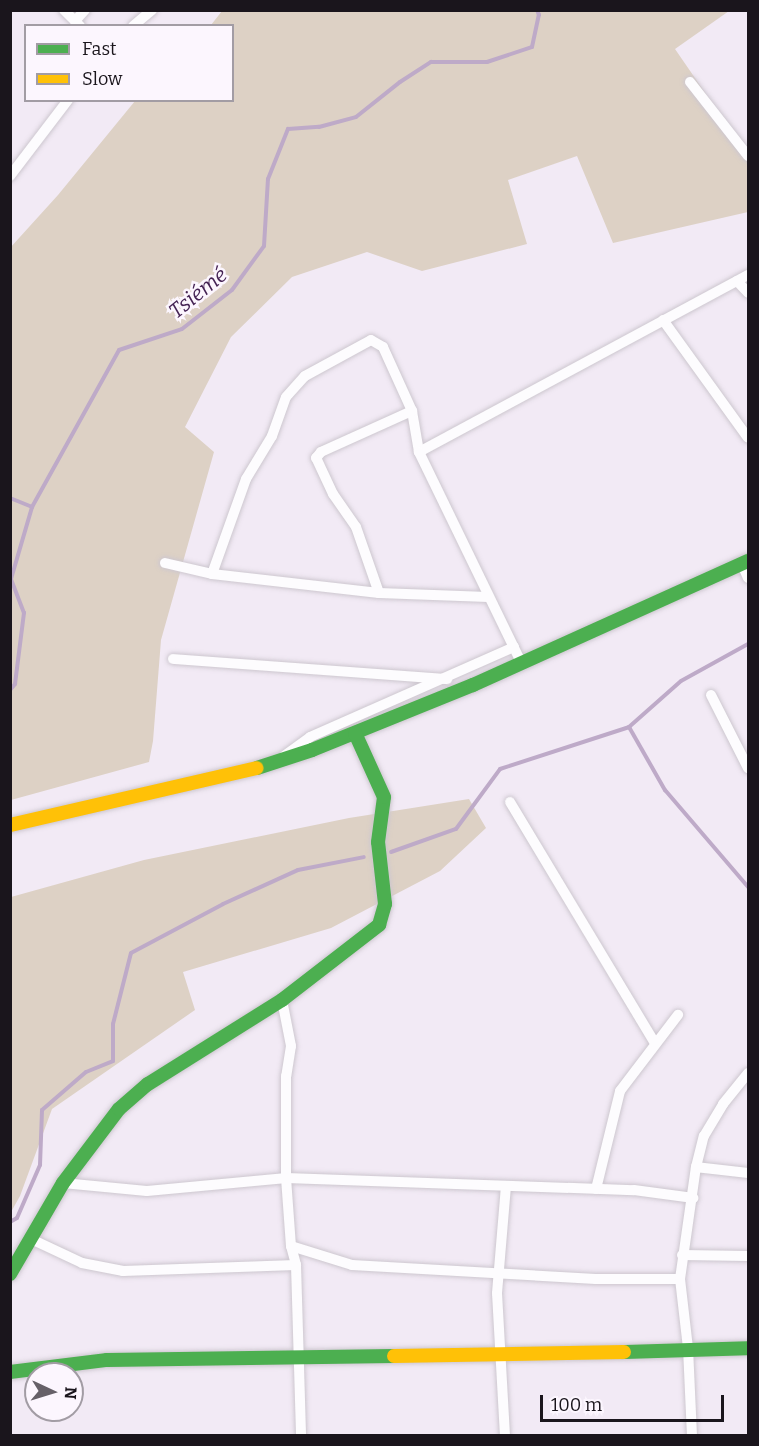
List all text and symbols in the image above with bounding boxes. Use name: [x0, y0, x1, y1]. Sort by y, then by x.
legend: [24, 24, 234, 102]
text: Fast: [82, 38, 117, 60]
text: Slow: [82, 68, 122, 90]
water label: Tsiémé: [164, 262, 232, 324]
north arrow: [24, 1362, 84, 1422]
scale bar: [543, 1383, 728, 1421]
text: N: [61, 1386, 80, 1400]
text: 100 m: [551, 1394, 602, 1416]

